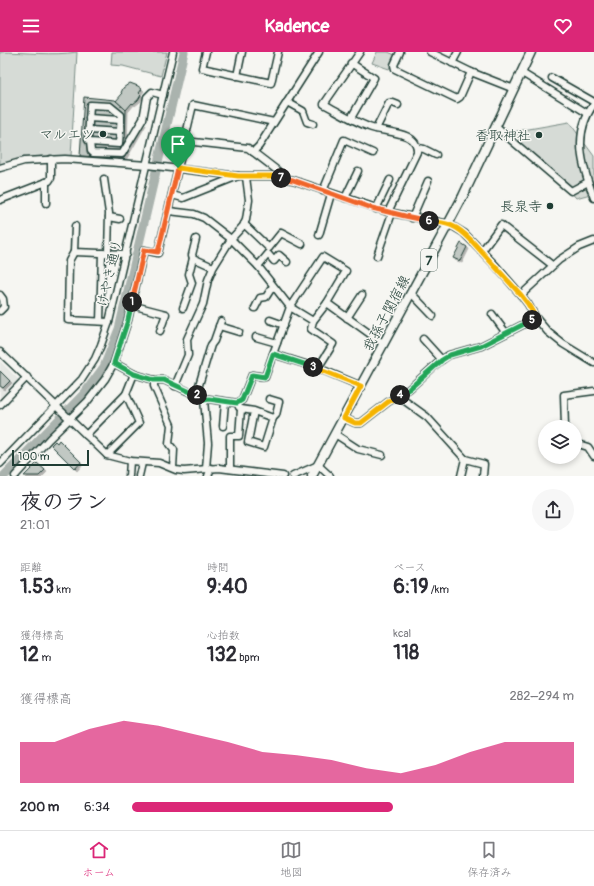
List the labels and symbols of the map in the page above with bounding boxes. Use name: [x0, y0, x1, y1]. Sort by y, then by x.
place label: マルエツ: [39, 126, 95, 143]
pin: [161, 127, 195, 168]
place label: 香取神社: [475, 127, 531, 144]
marker: マルエツ: [98, 129, 108, 139]
marker: 香取神社: [534, 130, 544, 140]
pin: 7: [271, 168, 291, 188]
place label: 長泉寺: [500, 198, 542, 215]
marker: 長泉寺: [545, 201, 555, 211]
pin: 6: [419, 211, 439, 231]
street label: けやき通り: [93, 237, 126, 309]
road number: 7: [421, 249, 437, 271]
street label: 我孫子関宿線: [359, 272, 414, 354]
pin: 1: [122, 292, 142, 312]
pin: 5: [522, 310, 542, 330]
pin: 3: [303, 357, 323, 377]
pin: 2: [187, 385, 207, 405]
pin: 4: [390, 385, 410, 405]
scale bar: [12, 448, 89, 467]

